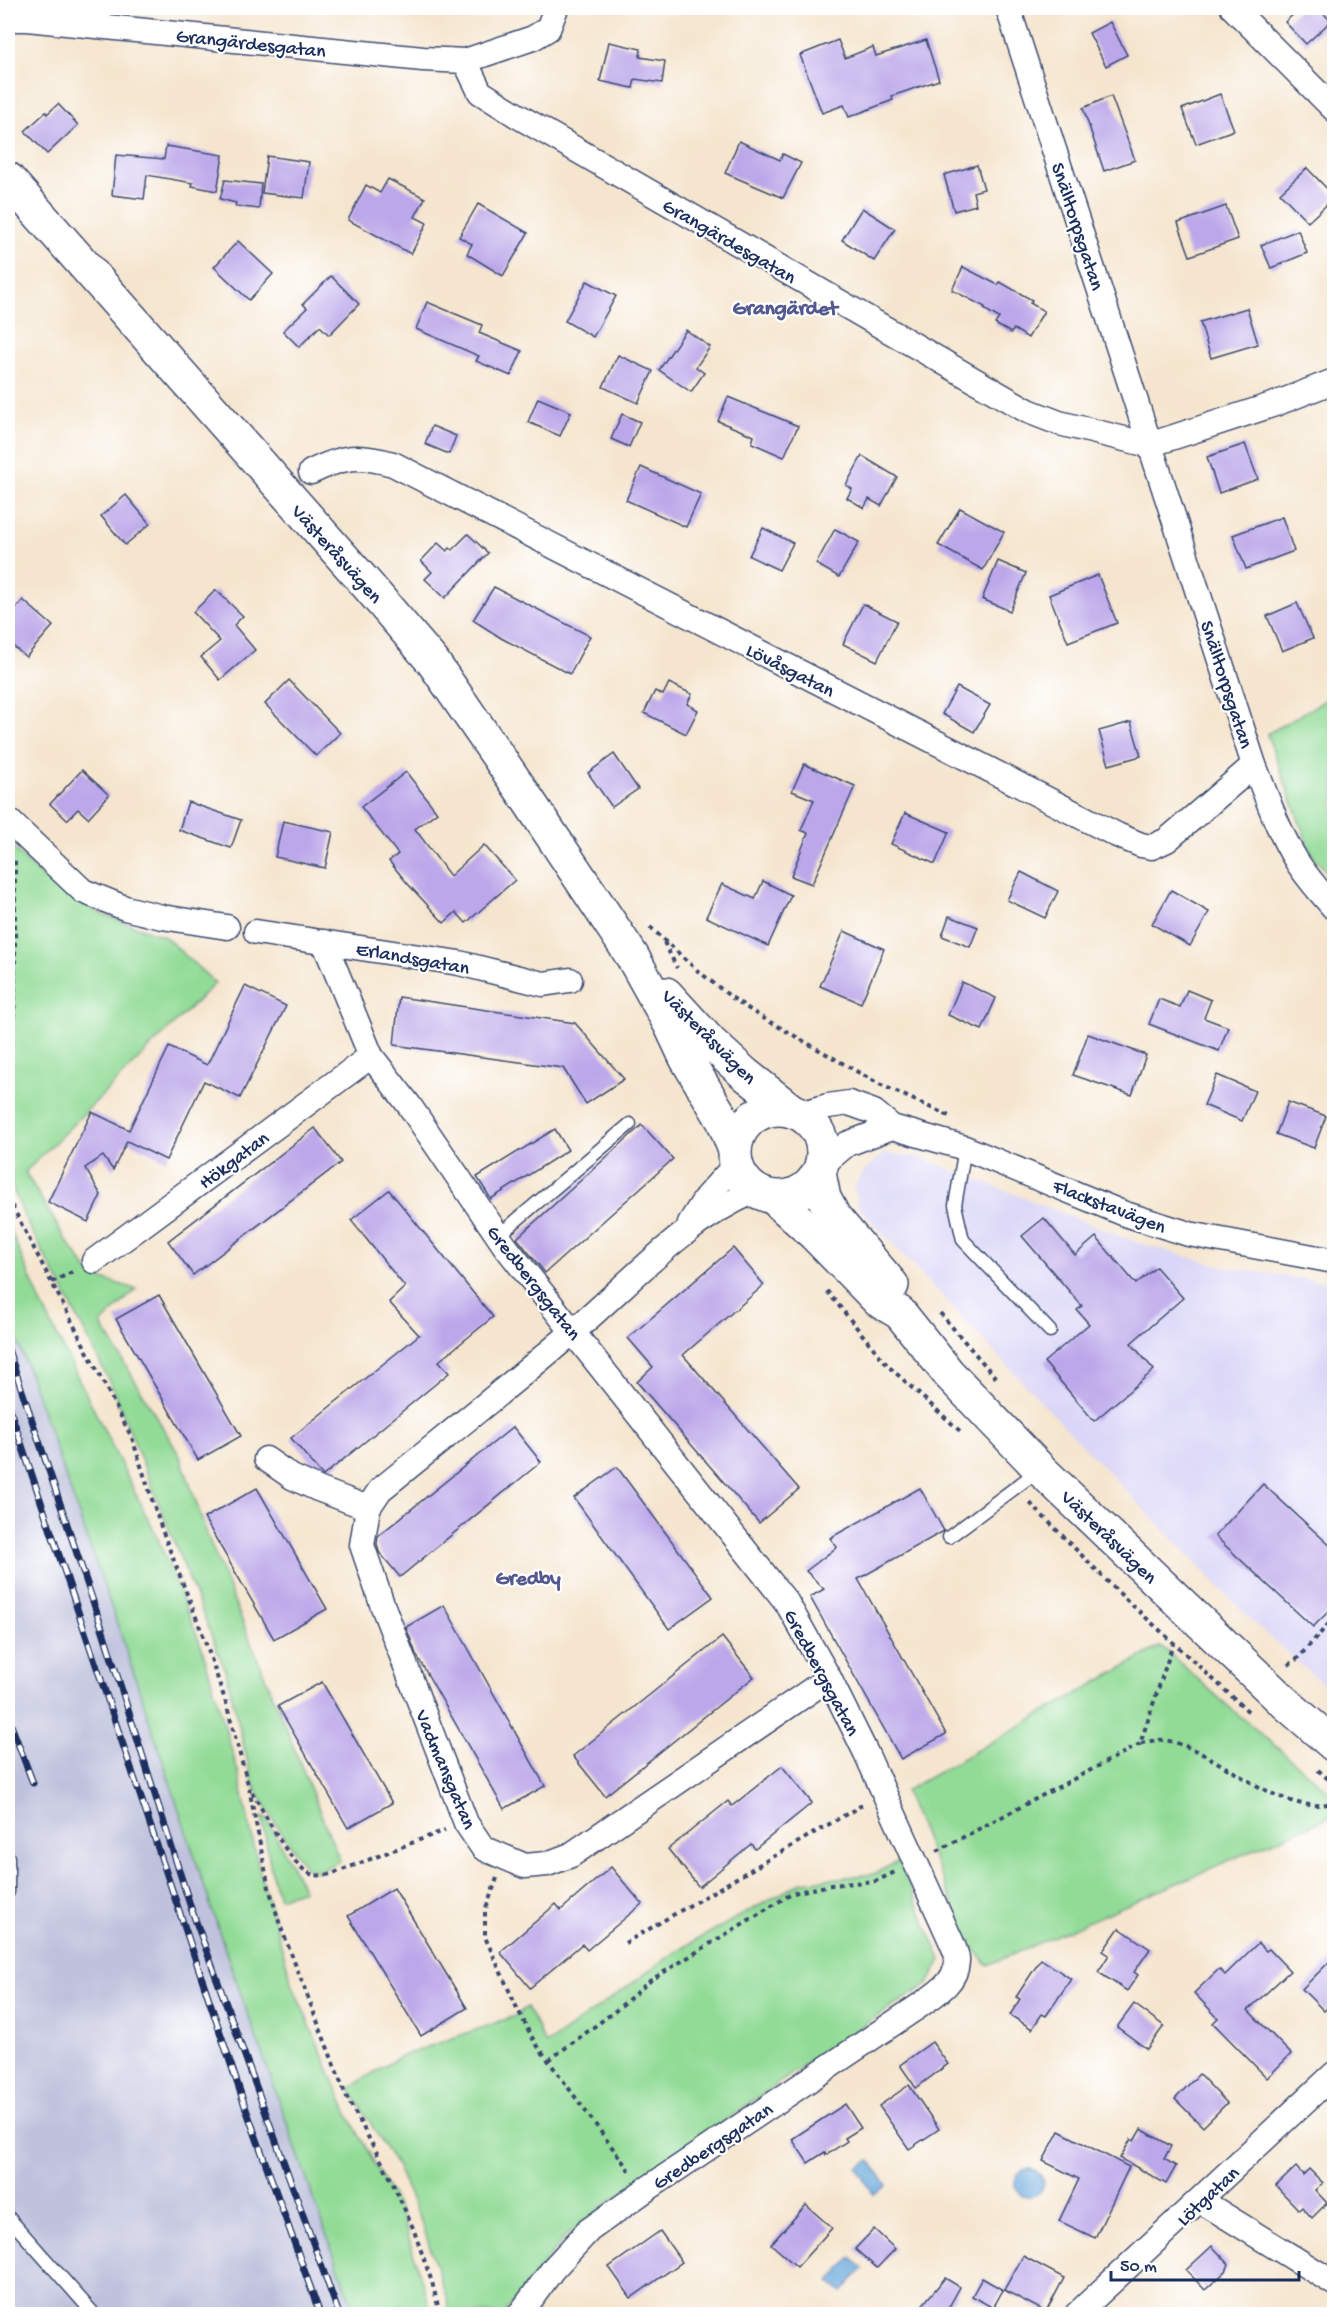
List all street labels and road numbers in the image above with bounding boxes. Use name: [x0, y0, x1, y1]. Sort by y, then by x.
street label: Grangärdesgatan: [175, 26, 327, 65]
street label: Snälltorpsgatan: [1044, 160, 1107, 294]
street label: Grangärdesgatan: [657, 195, 800, 291]
street label: Västeråsvägen: [284, 500, 387, 610]
street label: Snälltorpsgatan: [1193, 618, 1256, 752]
street label: Lövåsgatan: [741, 639, 838, 704]
street label: Erlandsgatan: [354, 939, 471, 982]
street label: Västeråsvägen: [655, 985, 761, 1091]
street label: Hökgatan: [195, 1128, 275, 1196]
street label: Flackstavägen: [1048, 1176, 1169, 1241]
street label: Gredbergsgatan: [480, 1222, 585, 1347]
street label: Västeråsvägen: [1054, 1486, 1161, 1590]
street label: Gredbergsgatan: [777, 1607, 863, 1741]
street label: Vadmansgatan: [408, 1706, 479, 1834]
street label: Gredbergsgatan: [650, 2099, 779, 2196]
street label: Lötgatan: [1173, 2163, 1246, 2232]

